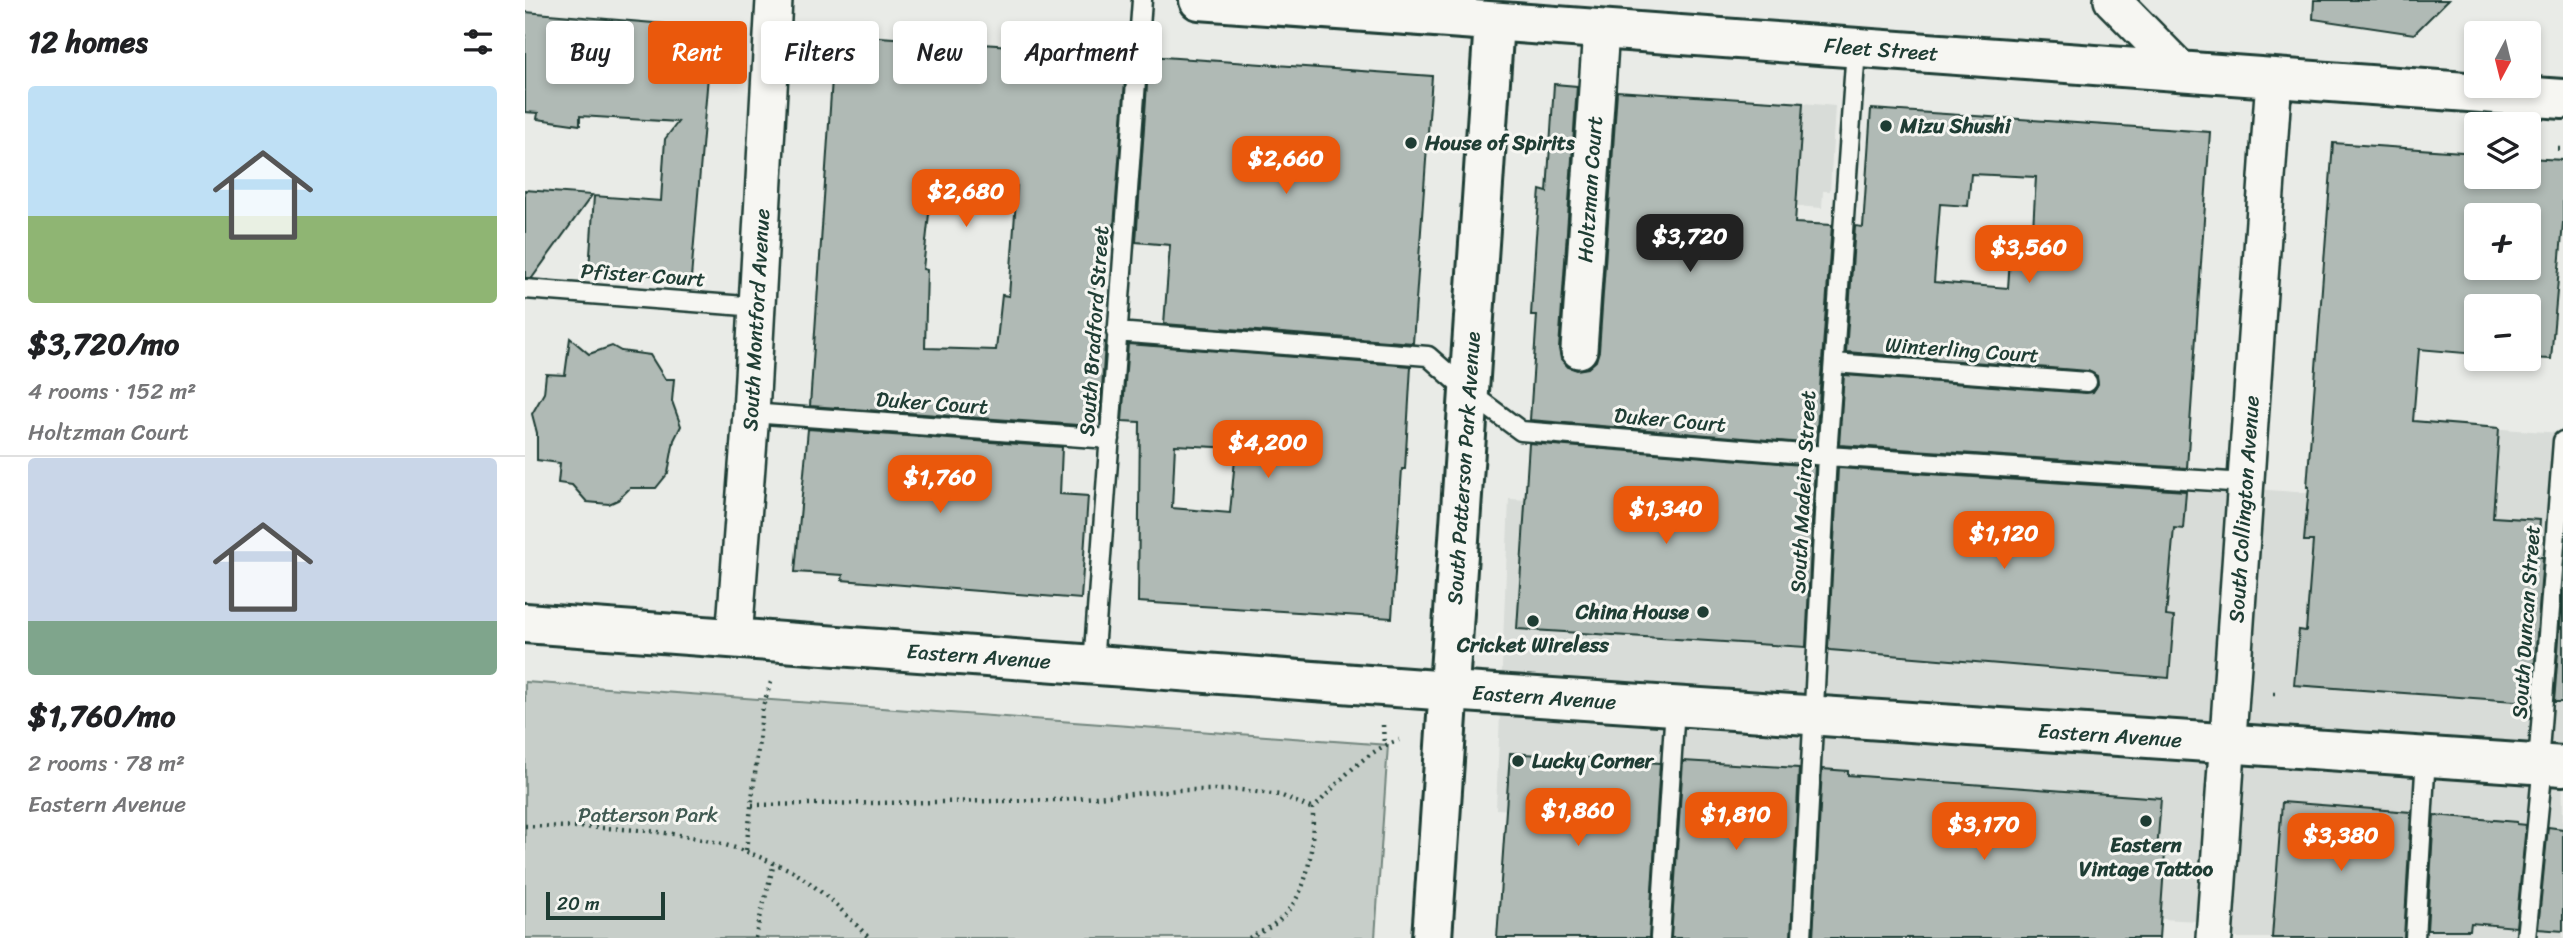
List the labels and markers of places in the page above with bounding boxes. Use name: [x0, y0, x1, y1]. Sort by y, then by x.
place label: Mizu Shushi: [1899, 107, 2012, 145]
marker: Mizu Shushi: [1878, 118, 1894, 134]
place label: House of Spirits: [1424, 124, 1575, 162]
marker: House of Spirits: [1403, 135, 1419, 151]
pin: $2,660: [1229, 136, 1343, 196]
pin: $2,680: [909, 170, 1023, 229]
pin: $3,720: [1633, 215, 1747, 274]
pin: $3,560: [1972, 226, 2086, 285]
pin: $4,200: [1211, 420, 1325, 480]
pin: $1,760: [883, 456, 997, 515]
pin: $1,340: [1609, 486, 1723, 546]
pin: $1,120: [1947, 512, 2061, 571]
place label: China House: [1575, 593, 1689, 631]
marker: China House: [1695, 604, 1711, 620]
marker: Cricket Wireless: [1525, 613, 1541, 629]
place label: Cricket Wireless: [1456, 626, 1609, 664]
place label: Lucky Corner: [1532, 742, 1655, 780]
marker: Lucky Corner: [1510, 753, 1526, 769]
pin: $1,860: [1521, 788, 1635, 848]
pin: $1,810: [1679, 792, 1793, 852]
pin: $3,170: [1927, 802, 2041, 862]
marker: Eastern Vintage Tattoo: [2138, 813, 2154, 829]
pin: $3,380: [2284, 814, 2398, 873]
place label: Eastern Vintage Tattoo: [2079, 826, 2214, 888]

